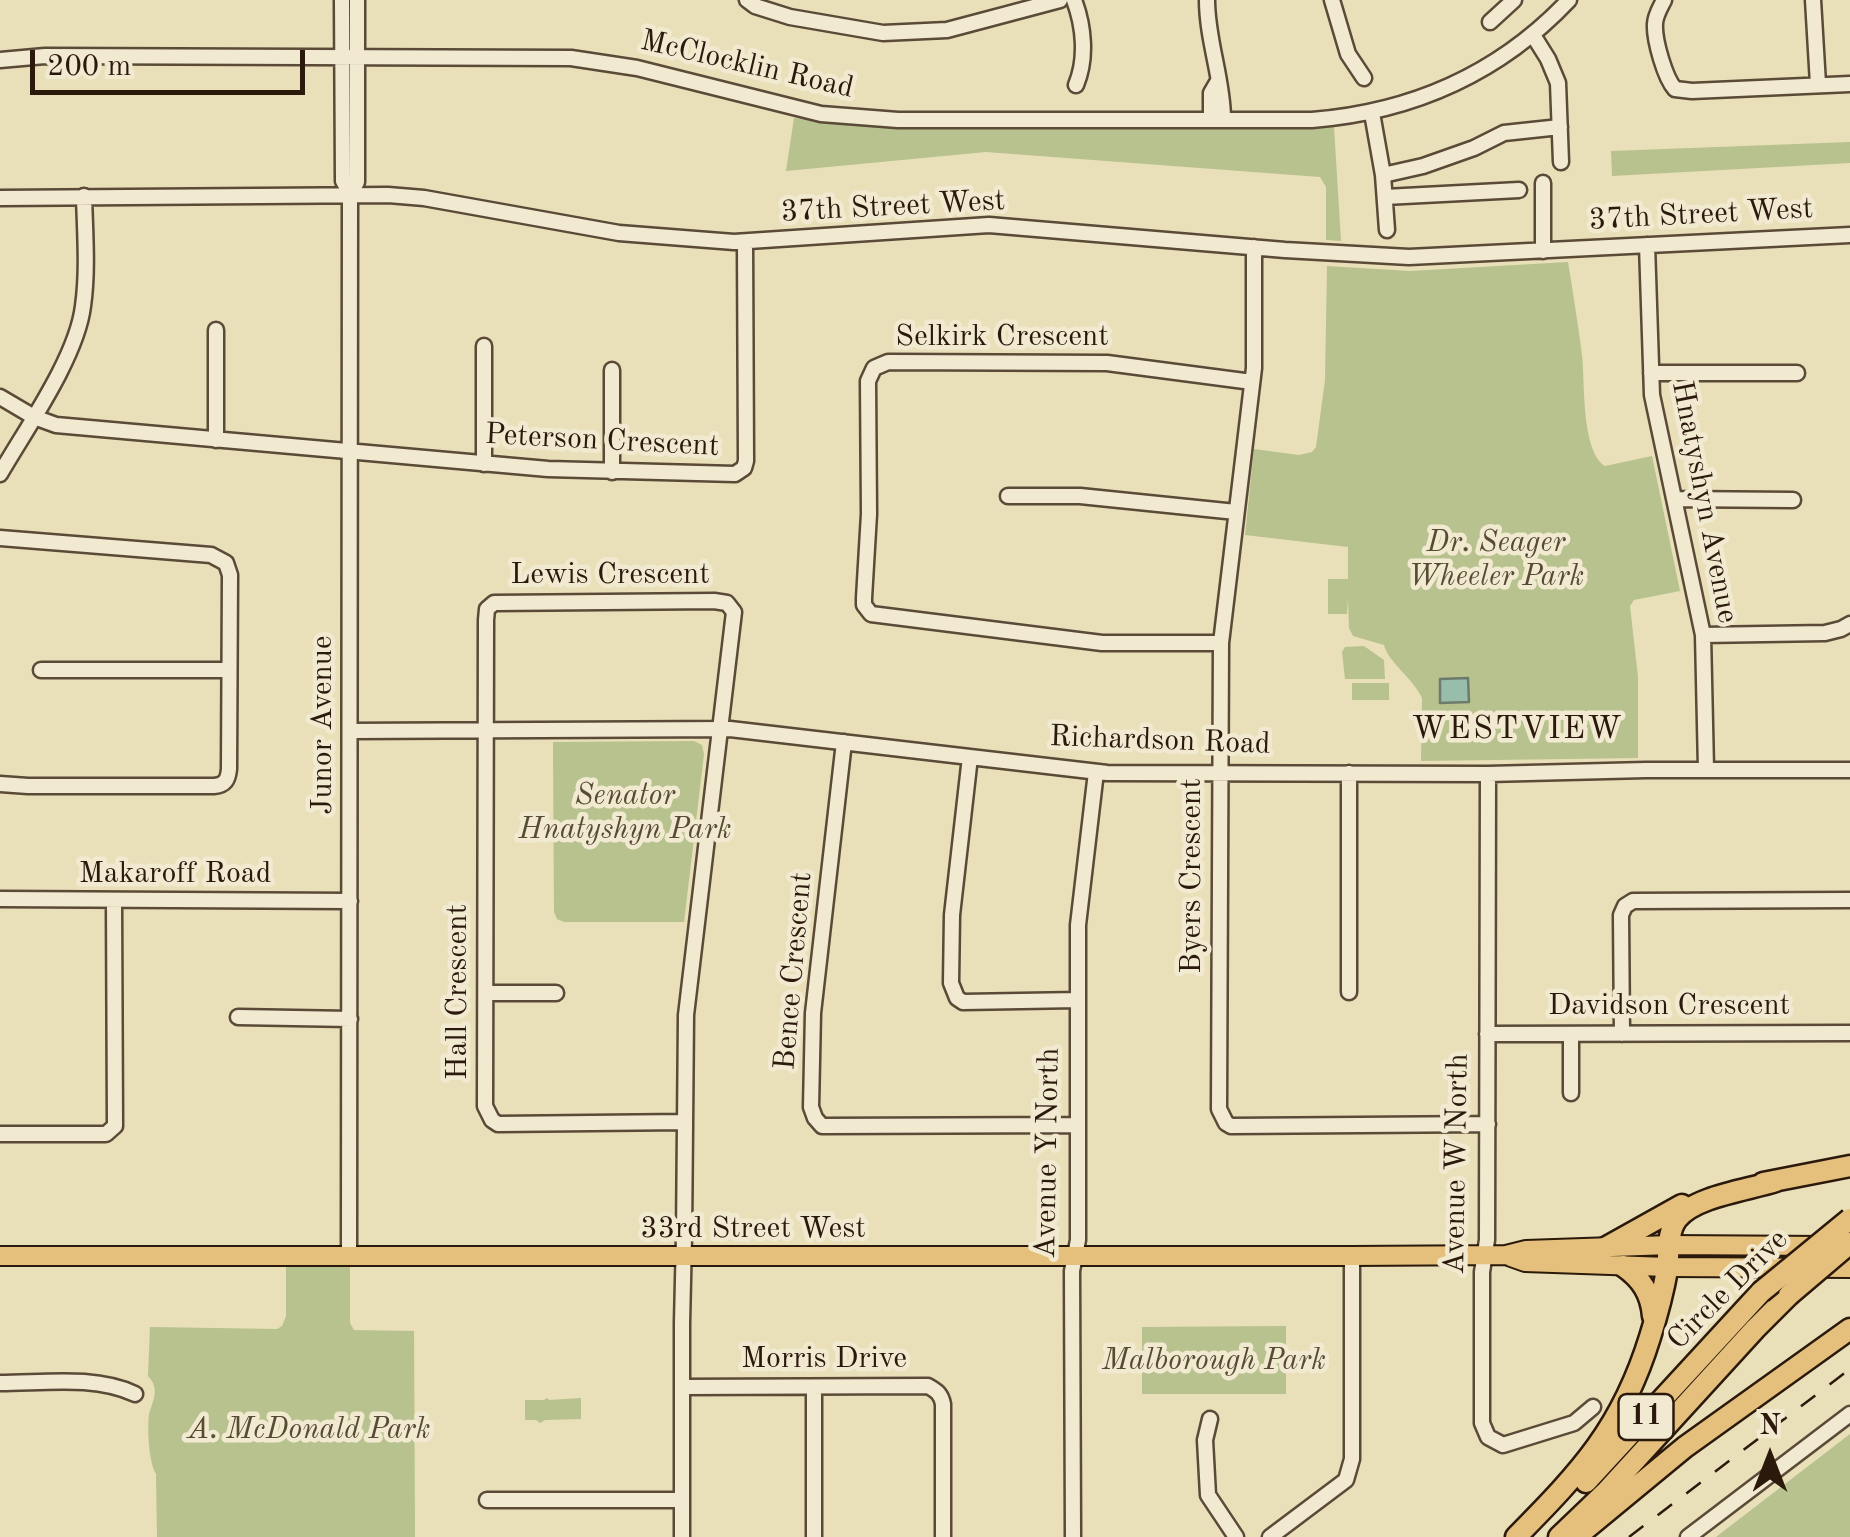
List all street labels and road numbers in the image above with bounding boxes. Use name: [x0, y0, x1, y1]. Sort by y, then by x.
street label: McClocklin Road: [637, 23, 857, 107]
street label: 37th Street West: [780, 183, 1006, 231]
street label: 37th Street West: [1588, 191, 1814, 239]
street label: Selkirk Crescent: [895, 319, 1109, 355]
street label: Hnatyshyn Avenue: [1663, 378, 1745, 626]
street label: Peterson Crescent: [484, 417, 720, 465]
street label: Lewis Crescent: [510, 557, 710, 593]
street label: Junor Avenue: [305, 635, 341, 815]
street label: Richardson Road: [1049, 719, 1271, 763]
street label: Byers Crescent: [1174, 778, 1210, 974]
street label: Makaroff Road: [79, 856, 271, 892]
street label: Bence Crescent: [767, 870, 821, 1072]
street label: Hall Crescent: [440, 904, 476, 1080]
street label: Davidson Crescent: [1548, 988, 1790, 1024]
street label: Avenue Y North: [1028, 1047, 1068, 1259]
street label: Avenue W North: [1437, 1053, 1477, 1275]
street label: 33rd Street West: [640, 1211, 866, 1247]
street label: Circle Drive: [1660, 1222, 1796, 1358]
street label: Morris Drive: [741, 1341, 907, 1377]
road number: 11: [1618, 1394, 1674, 1440]

